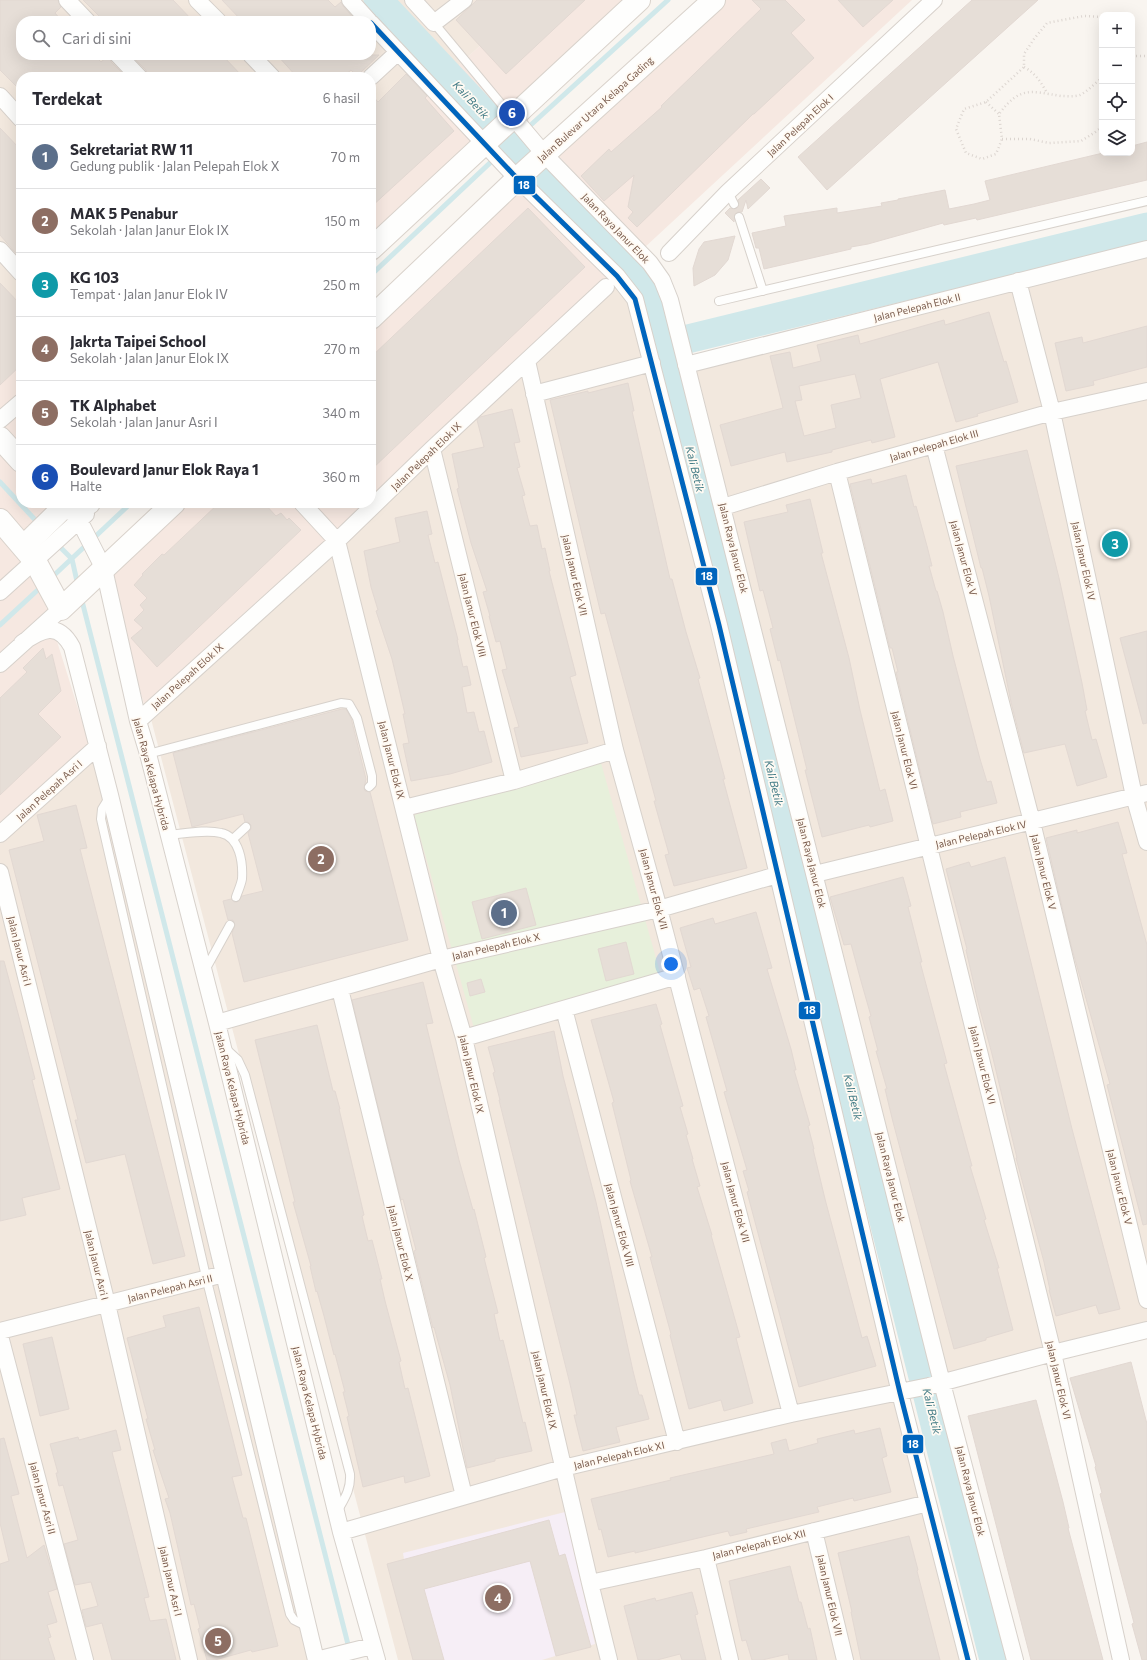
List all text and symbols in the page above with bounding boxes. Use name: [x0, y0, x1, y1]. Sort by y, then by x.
map controls: [1099, 12, 1135, 156]
button: +: [1099, 12, 1135, 48]
search box: [16, 16, 376, 60]
icon: search: [30, 27, 52, 49]
text: Cari di sini: [62, 29, 131, 47]
button: −: [1099, 48, 1135, 84]
street label: Jalan Bulevar Utara Kelapa Gading: [535, 53, 656, 164]
water label: Kali Betik: [451, 78, 493, 122]
button: locate: [1099, 84, 1135, 120]
text: Terdekat: [32, 88, 102, 109]
text: 6 hasil: [323, 90, 360, 106]
street label: Jalan Pelepah Elok I: [764, 91, 836, 159]
pin: 6: [499, 98, 525, 128]
button: layers: [1099, 120, 1135, 156]
text: Sekretariat RW 11: [70, 140, 193, 158]
text: 1: [42, 149, 48, 165]
text: 70 m: [331, 149, 360, 165]
text: Gedung publik · Jalan Pelepah Elok X: [70, 158, 280, 174]
line badge: 18: [513, 175, 536, 195]
text: 18: [518, 178, 530, 191]
street label: Jalan Raya Janur Elok: [579, 190, 653, 266]
text: MAK 5 Penabur: [70, 204, 178, 222]
text: 2: [41, 213, 49, 229]
text: 150 m: [325, 213, 360, 229]
text: Sekolah · Jalan Janur Elok IX: [70, 222, 229, 238]
text: KG 103: [70, 268, 119, 286]
text: 3: [41, 277, 49, 293]
text: 250 m: [323, 277, 360, 293]
text: Tempat · Jalan Janur Elok IV: [70, 286, 228, 302]
street label: Jalan Pelepah Elok II: [872, 290, 962, 324]
text: Jakrta Taipei School: [70, 332, 206, 350]
text: 4: [41, 341, 49, 357]
text: 270 m: [324, 341, 360, 357]
text: Sekolah · Jalan Janur Elok IX: [70, 350, 229, 366]
text: TK Alphabet: [70, 396, 156, 414]
text: 5: [41, 405, 49, 421]
text: 340 m: [322, 405, 360, 421]
text: Sekolah · Jalan Janur Asri I: [70, 414, 218, 430]
street label: Jalan Pelepah Elok IX: [388, 419, 464, 493]
street label: Jalan Pelepah Elok III: [888, 427, 980, 463]
water label: Kali Betik: [683, 445, 708, 494]
text: Boulevard Janur Elok Raya 1: [70, 460, 259, 478]
text: 6: [41, 469, 49, 485]
text: 360 m: [322, 469, 360, 485]
text: Halte: [70, 478, 102, 494]
street label: Jalan Raya Janur Elok: [717, 502, 751, 595]
street label: Jalan Janur Elok V: [948, 519, 980, 597]
street label: Jalan Janur Elok IV: [1070, 520, 1098, 602]
pin: 3: [1102, 529, 1128, 559]
street label: Jalan Janur Elok VII: [560, 533, 590, 617]
line badge: 18: [695, 567, 718, 586]
text: 18: [701, 569, 713, 582]
street label: Jalan Janur Elok VIII: [457, 572, 489, 658]
street label: Jalan Pelepah Elok IX: [148, 640, 226, 712]
street label: Jalan Janur Elok VI: [889, 710, 921, 790]
street label: Jalan Raya Kelapa Hybrida: [131, 716, 173, 832]
street label: Jalan Janur Elok IX: [376, 720, 408, 801]
street label: Jalan Pelepah Asri I: [14, 757, 84, 823]
water label: Kali Betik: [762, 759, 787, 808]
street label: Jalan Raya Janur Elok: [795, 817, 829, 910]
street label: Jalan Pelepah Elok IV: [934, 818, 1028, 850]
street label: Jalan Janur Elok V: [1029, 833, 1059, 911]
pin: 2: [308, 844, 334, 874]
street label: Jalan Janur Elok VII: [637, 847, 671, 931]
pin: 1: [491, 898, 517, 928]
street label: Jalan Janur Asri I: [6, 915, 34, 987]
street label: Jalan Pelepah Elok X: [451, 930, 541, 962]
your location: [661, 954, 681, 974]
line badge: 18: [798, 1001, 821, 1020]
text: 18: [804, 1003, 816, 1016]
street label: Jalan Janur Elok VI: [967, 1025, 999, 1105]
street label: Jalan Raya Kelapa Hybrida: [213, 1030, 253, 1146]
street label: Jalan Janur Elok IX: [457, 1034, 487, 1115]
water label: Kali Betik: [841, 1073, 866, 1122]
street label: Jalan Raya Janur Elok: [874, 1131, 908, 1224]
street label: Jalan Janur Elok V: [1105, 1148, 1135, 1226]
street label: Jalan Janur Elok VII: [719, 1160, 753, 1244]
street label: Jalan Janur Elok VIII: [603, 1182, 637, 1268]
street label: Jalan Janur Elok X: [386, 1204, 416, 1282]
street label: Jalan Janur Asri I: [83, 1229, 111, 1301]
street label: Jalan Pelepah Asri II: [126, 1272, 214, 1304]
street label: Jalan Janur Elok VI: [1044, 1339, 1074, 1421]
street label: Jalan Raya Kelapa Hybrida: [290, 1345, 330, 1461]
street label: Jalan Janur Elok IX: [530, 1350, 560, 1431]
water label: Kali Betik: [920, 1387, 945, 1436]
line badge: 18: [902, 1434, 924, 1454]
text: 18: [907, 1437, 919, 1450]
street label: Jalan Pelepah Elok XI: [572, 1439, 666, 1471]
street label: Jalan Raya Janur Elok: [954, 1445, 988, 1538]
street label: Jalan Janur Asri II: [28, 1460, 58, 1536]
street label: Jalan Pelepah Elok XII: [711, 1527, 807, 1561]
street label: Jalan Janur Asri I: [157, 1545, 185, 1617]
street label: Jalan Janur Elok VII: [815, 1553, 845, 1637]
pin: 4: [485, 1583, 511, 1613]
pin: 5: [205, 1626, 231, 1656]

